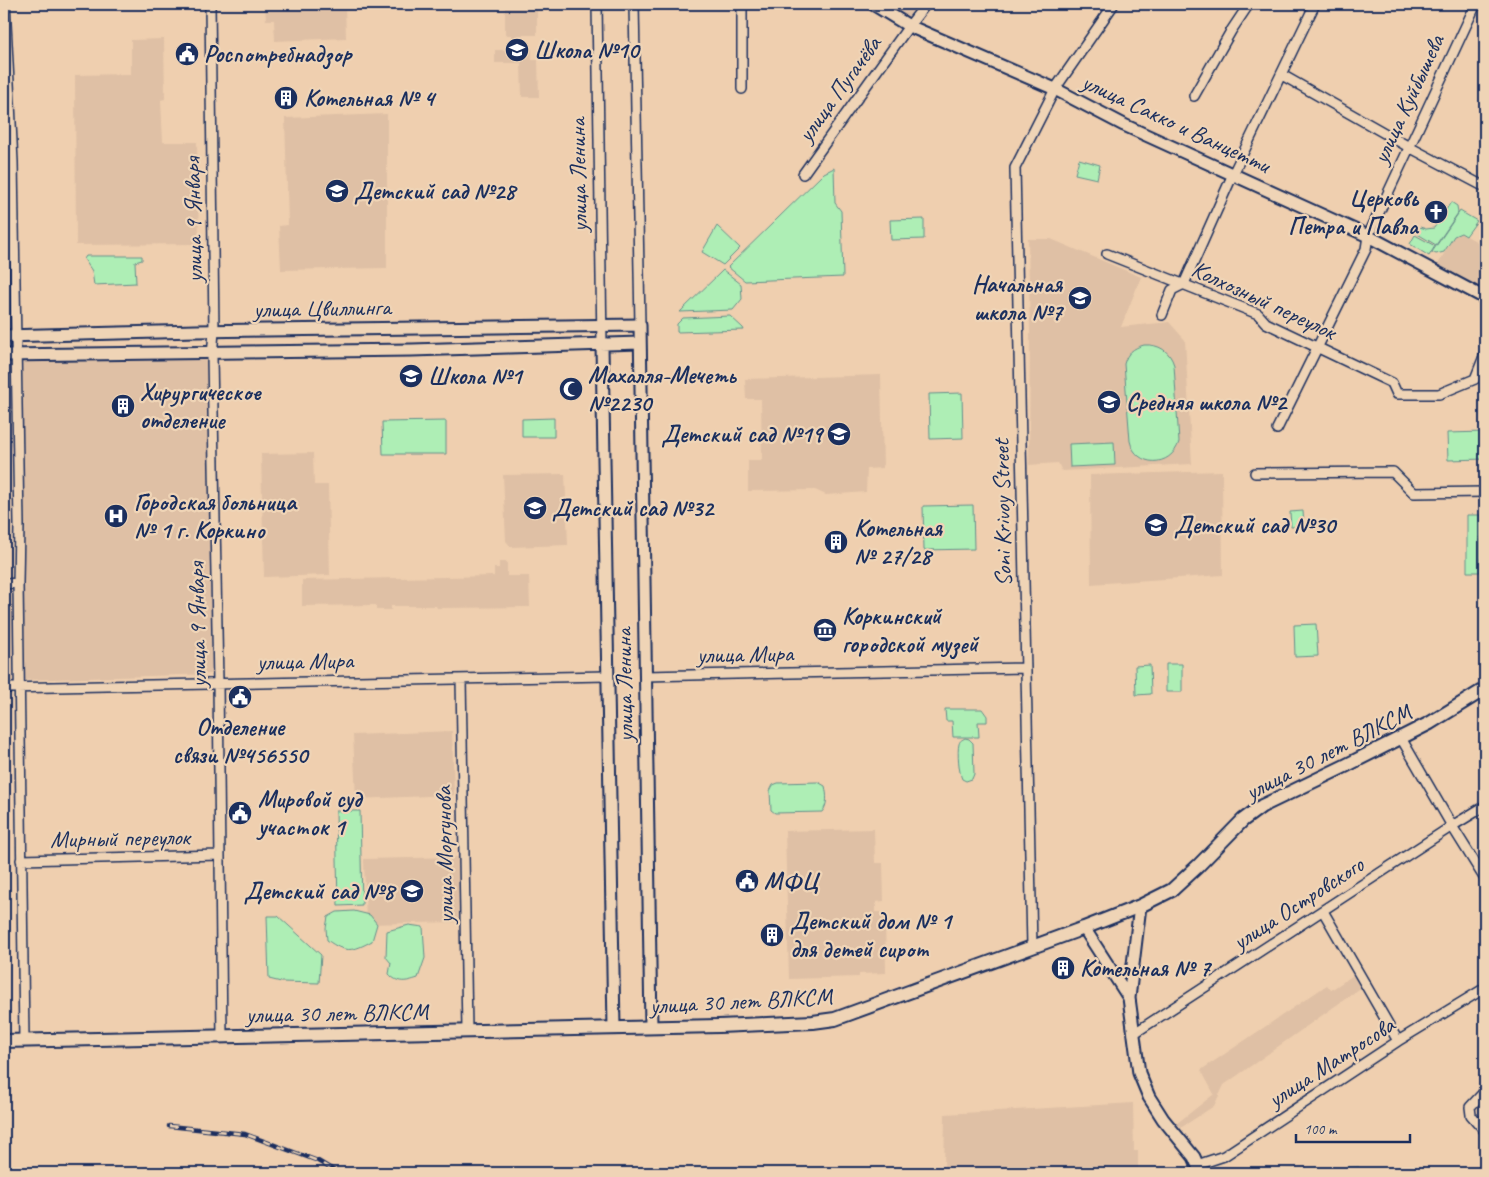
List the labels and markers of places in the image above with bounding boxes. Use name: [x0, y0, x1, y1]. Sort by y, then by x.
place label: Школа №10: [534, 35, 641, 65]
school or university icon: Школа №10: [504, 37, 530, 63]
place label: Роспотребнадзор: [204, 39, 354, 70]
public building icon: Роспотребнадзор: [174, 41, 200, 67]
place label: Котельная № 4: [304, 83, 437, 113]
building icon: Котельная № 4: [273, 85, 299, 111]
place label: Детский сад №28: [354, 176, 518, 206]
school or university icon: Детский сад №28: [324, 178, 350, 204]
place label: Церковь Петра и Павла: [1288, 183, 1420, 241]
church icon: Церковь Петра и Павла: [1423, 199, 1449, 225]
place label: Начальная школа №7: [972, 269, 1064, 327]
school or university icon: Начальная школа №7: [1067, 285, 1093, 311]
place label: Махалля-Мечеть №2230: [588, 360, 738, 418]
place label: Школа №1: [428, 361, 525, 391]
school or university icon: Школа №1: [398, 363, 424, 389]
mosque icon: Махалля-Мечеть №2230: [558, 376, 584, 402]
place label: Хирургическое отделение: [140, 377, 262, 435]
place label: Средняя школа №2: [1126, 387, 1288, 417]
school or university icon: Средняя школа №2: [1096, 389, 1122, 415]
building icon: Хирургическое отделение: [110, 393, 136, 419]
place label: Детский сад №19: [661, 419, 824, 449]
school or university icon: Детский сад №19: [826, 421, 852, 447]
place label: Городская больница № 1 г. Коркино: [134, 487, 298, 545]
place label: Детский сад №32: [552, 493, 715, 523]
school or university icon: Детский сад №32: [522, 495, 548, 521]
hospital icon: Городская больница № 1 г. Коркино: [103, 503, 129, 529]
place label: Детский сад №30: [1174, 510, 1337, 540]
school or university icon: Детский сад №30: [1143, 512, 1169, 538]
place label: Котельная № 27/28: [854, 513, 943, 571]
building icon: Котельная № 27/28: [823, 529, 849, 555]
place label: Коркинский городской музей: [842, 601, 980, 660]
museum icon: Коркинский городской музей: [812, 617, 838, 643]
public building icon: Отделение связи №456550: [227, 684, 253, 710]
place label: Отделение связи №456550: [173, 712, 309, 770]
place label: Мировой суд участок 1: [256, 784, 364, 842]
public building icon: Мировой суд участок 1: [227, 800, 253, 826]
place label: МФЦ: [764, 866, 821, 896]
public building icon: МФЦ: [734, 868, 760, 894]
place label: Детский сад №8: [244, 876, 397, 906]
school or university icon: Детский сад №8: [399, 878, 425, 904]
place label: Детский дом № 1 для детей сирот: [790, 906, 954, 964]
building icon: Детский дом № 1 для детей сирот: [759, 922, 785, 948]
place label: Котельная № 7: [1080, 953, 1212, 983]
building icon: Котельная № 7: [1050, 955, 1076, 981]

